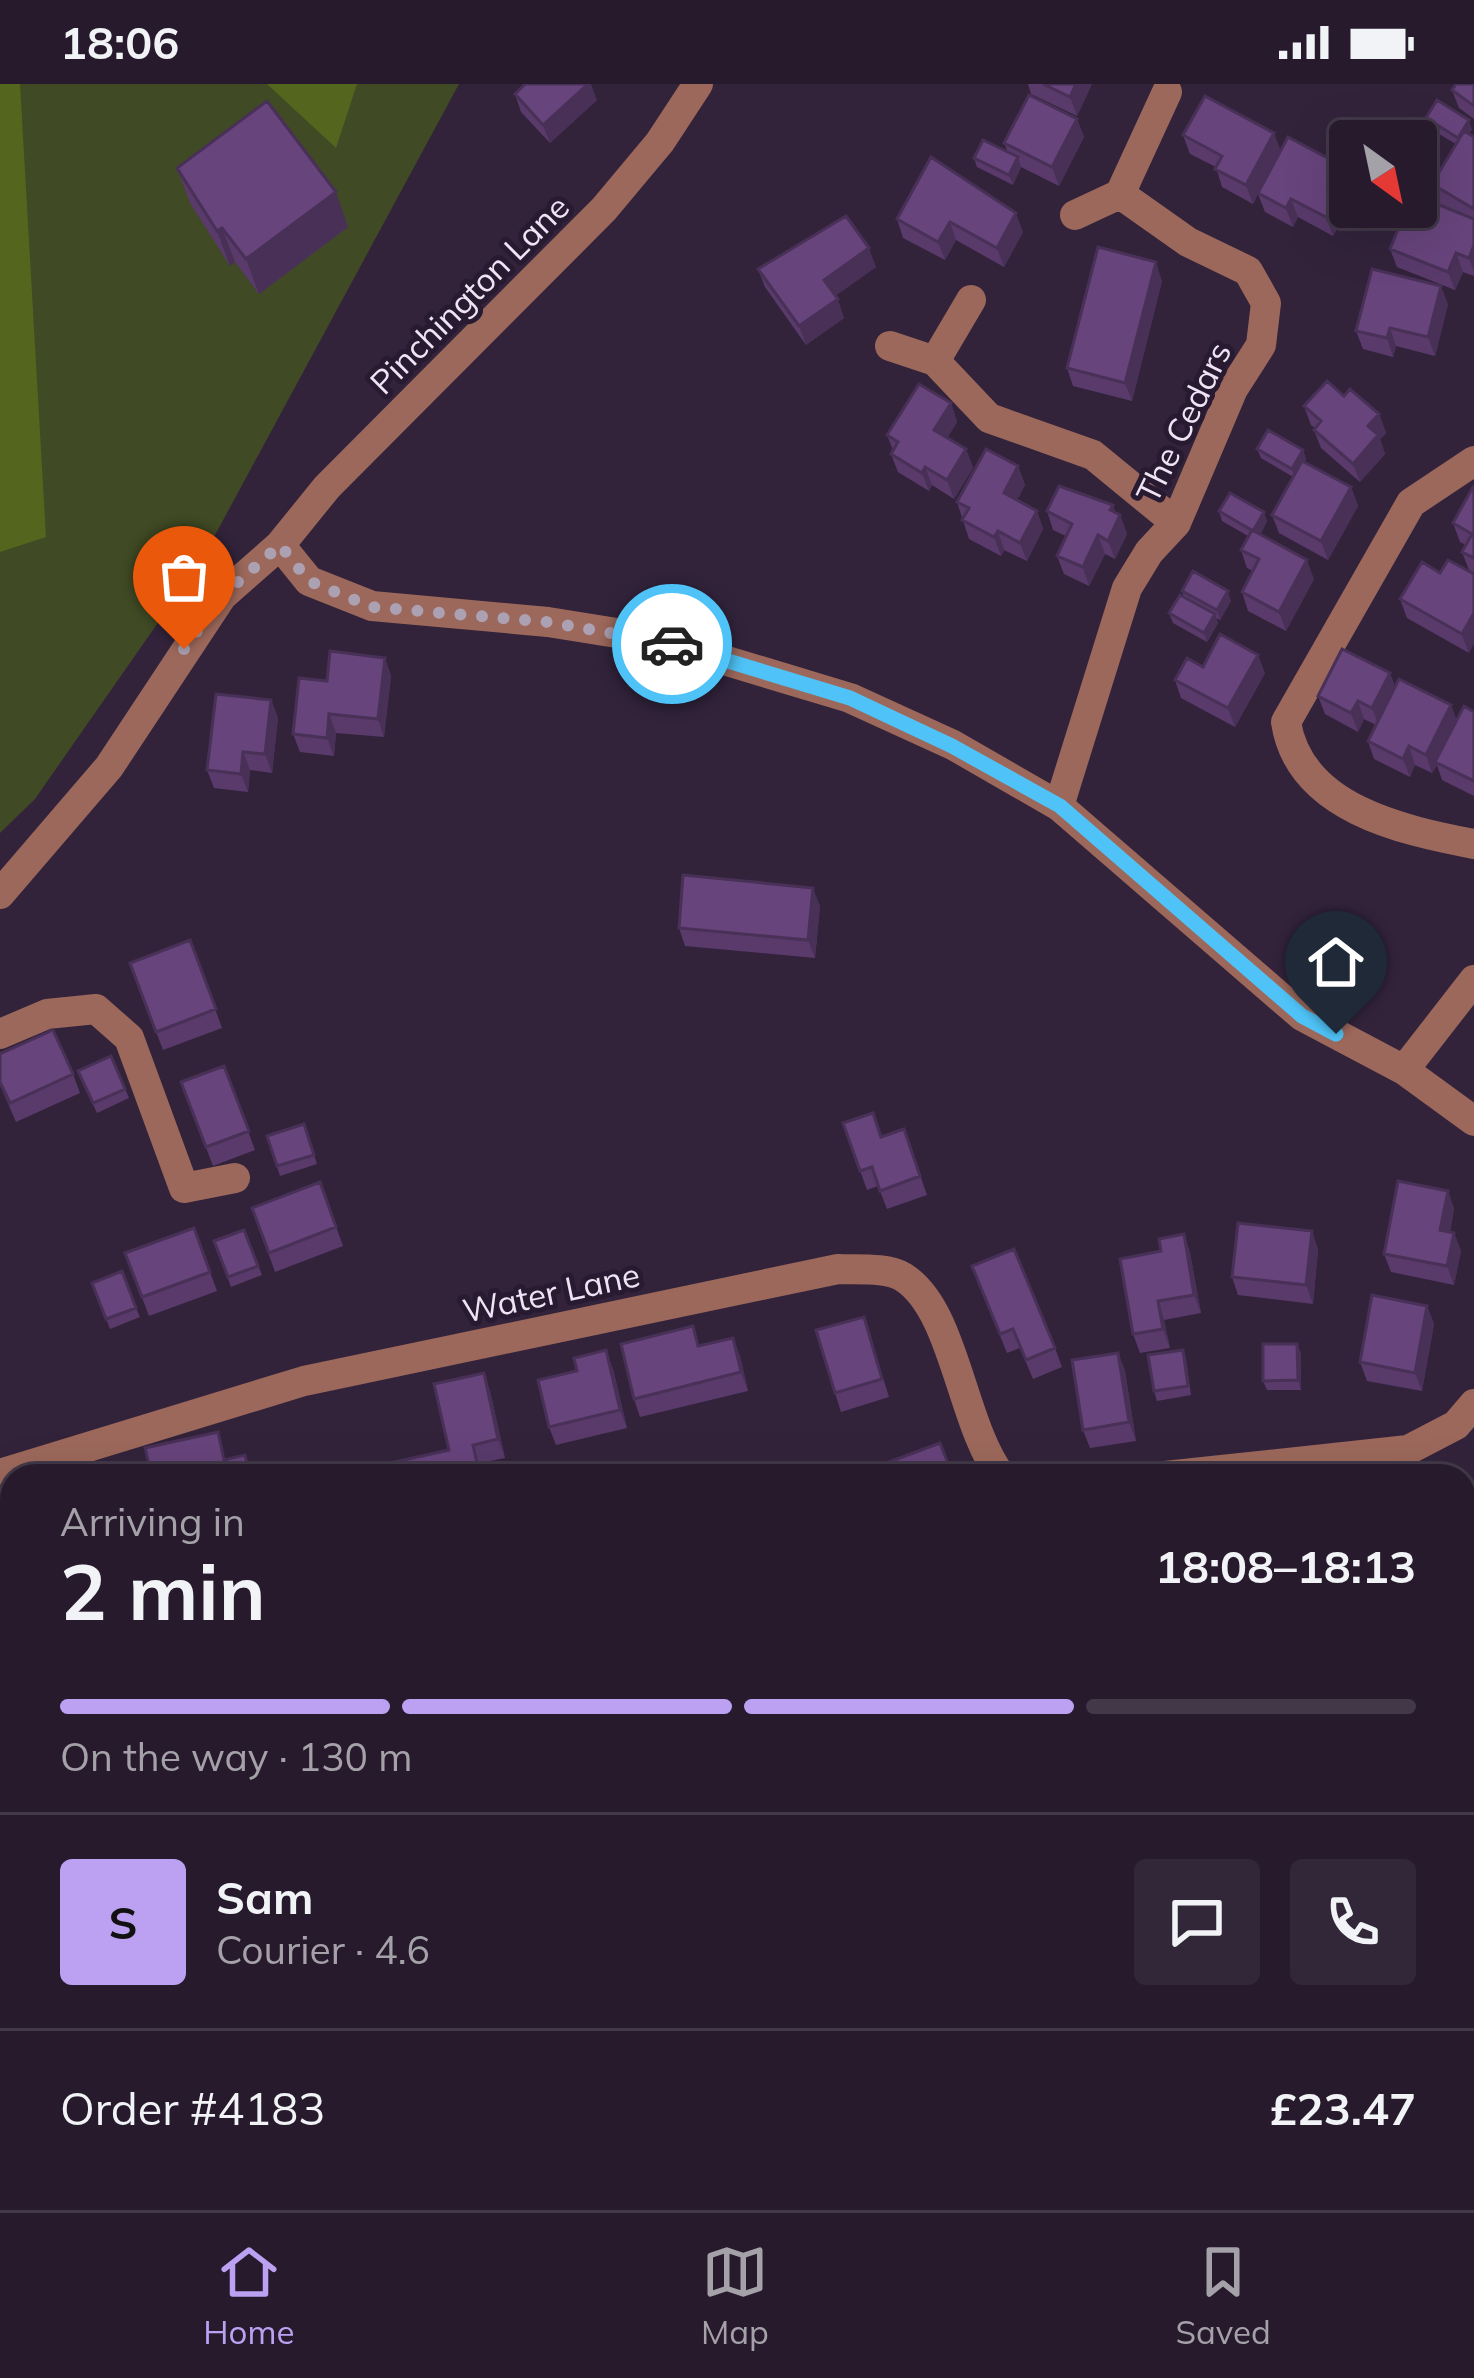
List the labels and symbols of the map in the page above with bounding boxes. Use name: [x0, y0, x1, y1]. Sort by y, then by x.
north arrow: [1329, 120, 1437, 228]
street label: Pinchington Lane: [361, 186, 577, 402]
street label: The Cedars: [1127, 335, 1239, 509]
pin: [133, 526, 235, 649]
courier: [612, 584, 732, 704]
pin: [1285, 911, 1387, 1034]
street label: Water Lane: [459, 1253, 643, 1331]

